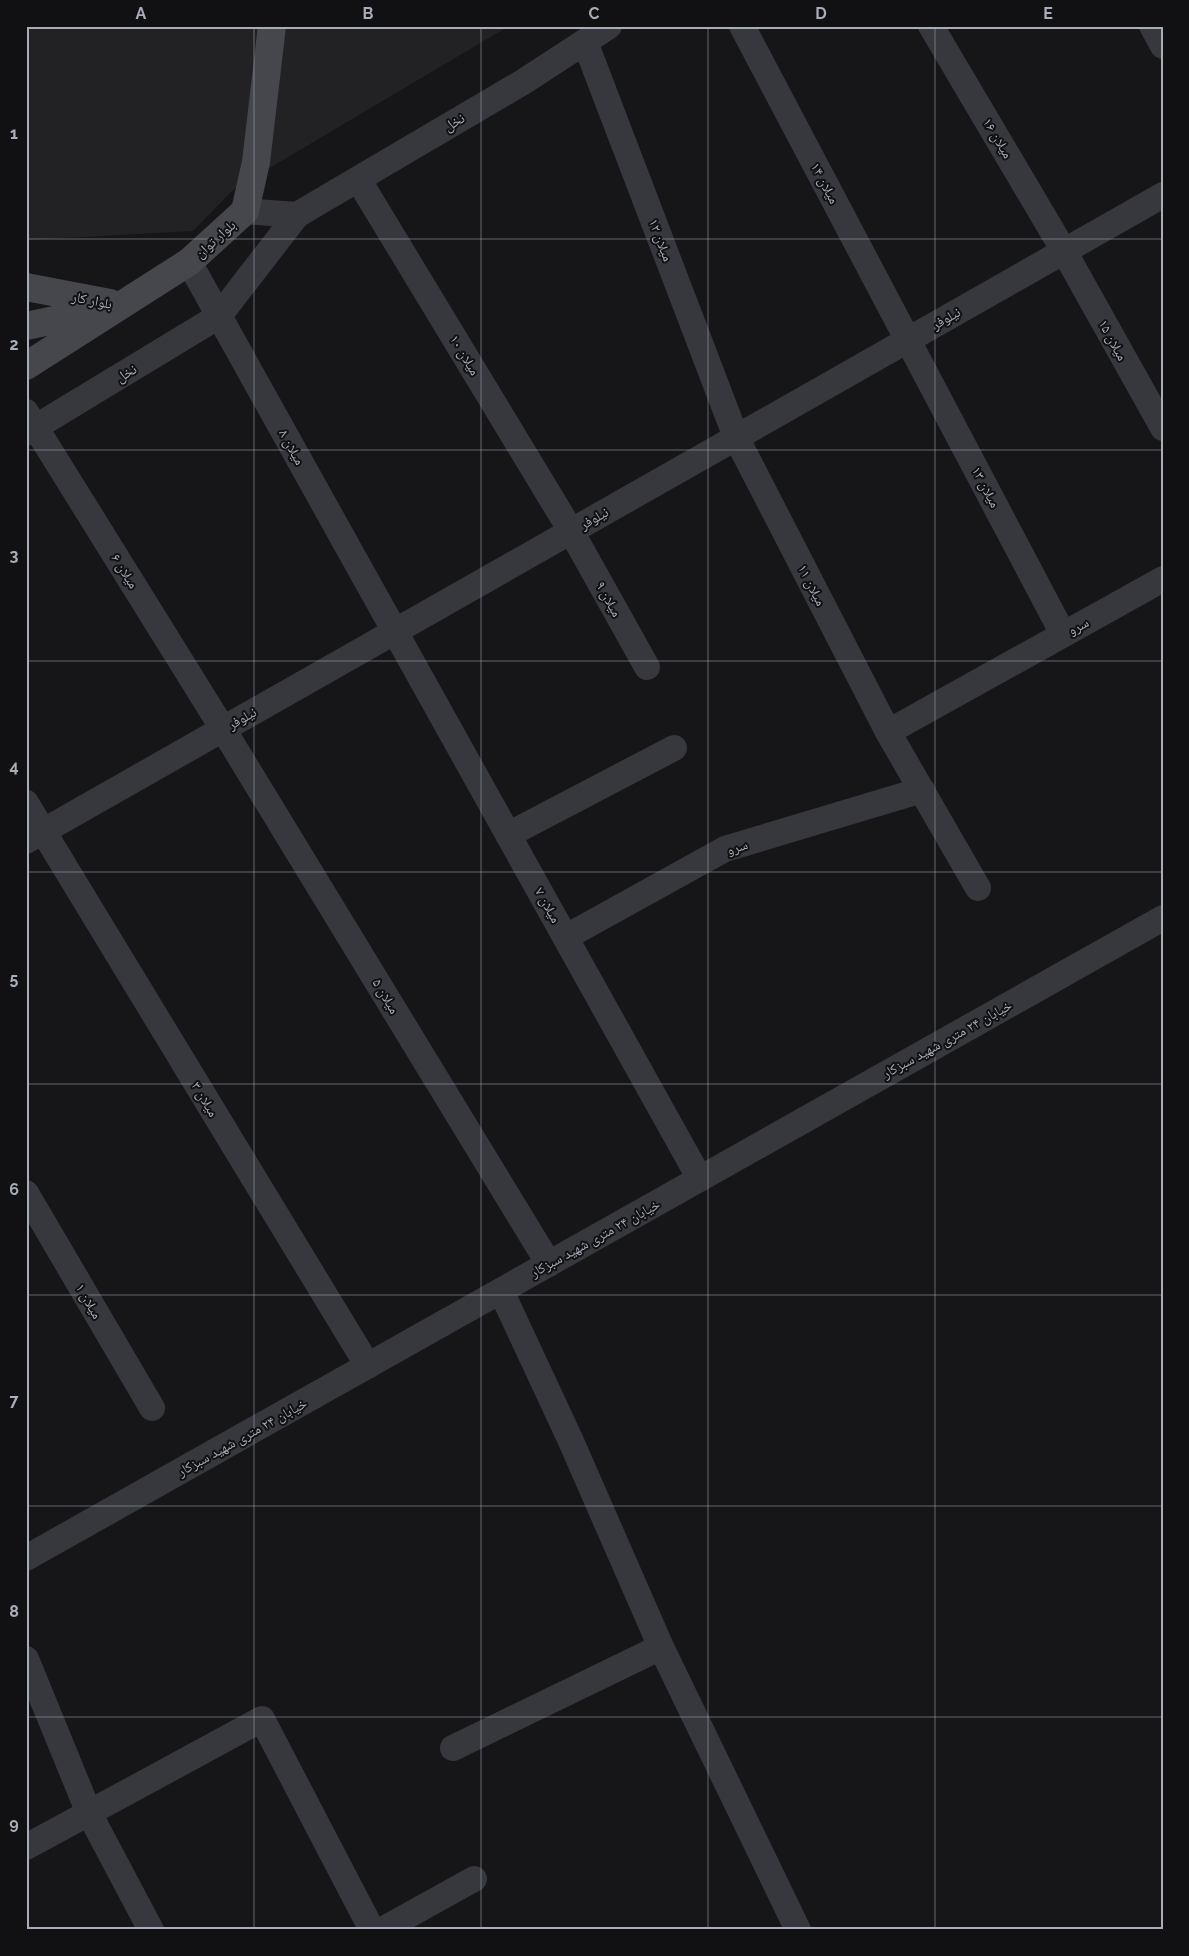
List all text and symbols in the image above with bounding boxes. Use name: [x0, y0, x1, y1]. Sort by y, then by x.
text: A: [136, 4, 147, 23]
text: B: [363, 4, 374, 23]
text: C: [589, 4, 600, 23]
text: D: [815, 4, 827, 23]
text: E: [1043, 4, 1053, 23]
street label: نخل: [441, 110, 468, 135]
street label: میلان ۱۶: [979, 115, 1016, 162]
text: 1: [10, 124, 18, 143]
street label: میلان ۱۴: [807, 160, 842, 207]
street label: میلان ۱۲: [645, 216, 676, 264]
street label: بلوار توان: [191, 217, 239, 262]
street label: بلوار کار: [69, 288, 114, 313]
street label: نیلوفر: [928, 303, 964, 334]
street label: میلان ۱۵: [1094, 317, 1131, 364]
street label: میلان ۱۰: [446, 332, 483, 379]
text: 2: [9, 335, 19, 354]
street label: نخل: [113, 361, 140, 386]
street label: میلان ۸: [275, 426, 308, 468]
street label: میلان ۱۳: [968, 464, 1003, 511]
street label: نیلوفر: [576, 503, 612, 534]
text: 3: [10, 546, 19, 565]
street label: میلان ۶: [107, 551, 142, 592]
street label: میلان ۱۱: [794, 562, 829, 609]
street label: میلان ۹: [592, 578, 625, 620]
street label: سرو: [1065, 614, 1092, 639]
street label: نیلوفر: [224, 703, 260, 734]
text: 4: [9, 757, 19, 776]
street label: سرو: [724, 836, 750, 859]
street label: میلان ۷: [531, 884, 564, 926]
text: 5: [10, 969, 19, 988]
street label: میلان ۵: [368, 976, 403, 1017]
street label: خیابان ۲۴ متری شهید سبزکار: [879, 997, 1015, 1083]
street label: میلان ۳: [187, 1079, 222, 1120]
text: 6: [9, 1180, 19, 1199]
street label: خیابان ۲۴ متری شهید سبزکار: [527, 1196, 663, 1282]
street label: میلان ۱: [72, 1281, 105, 1322]
text: 7: [10, 1391, 19, 1410]
street label: خیابان ۲۴ متری شهید سبزکار: [174, 1395, 310, 1481]
text: 8: [9, 1602, 19, 1621]
text: 9: [9, 1814, 19, 1833]

